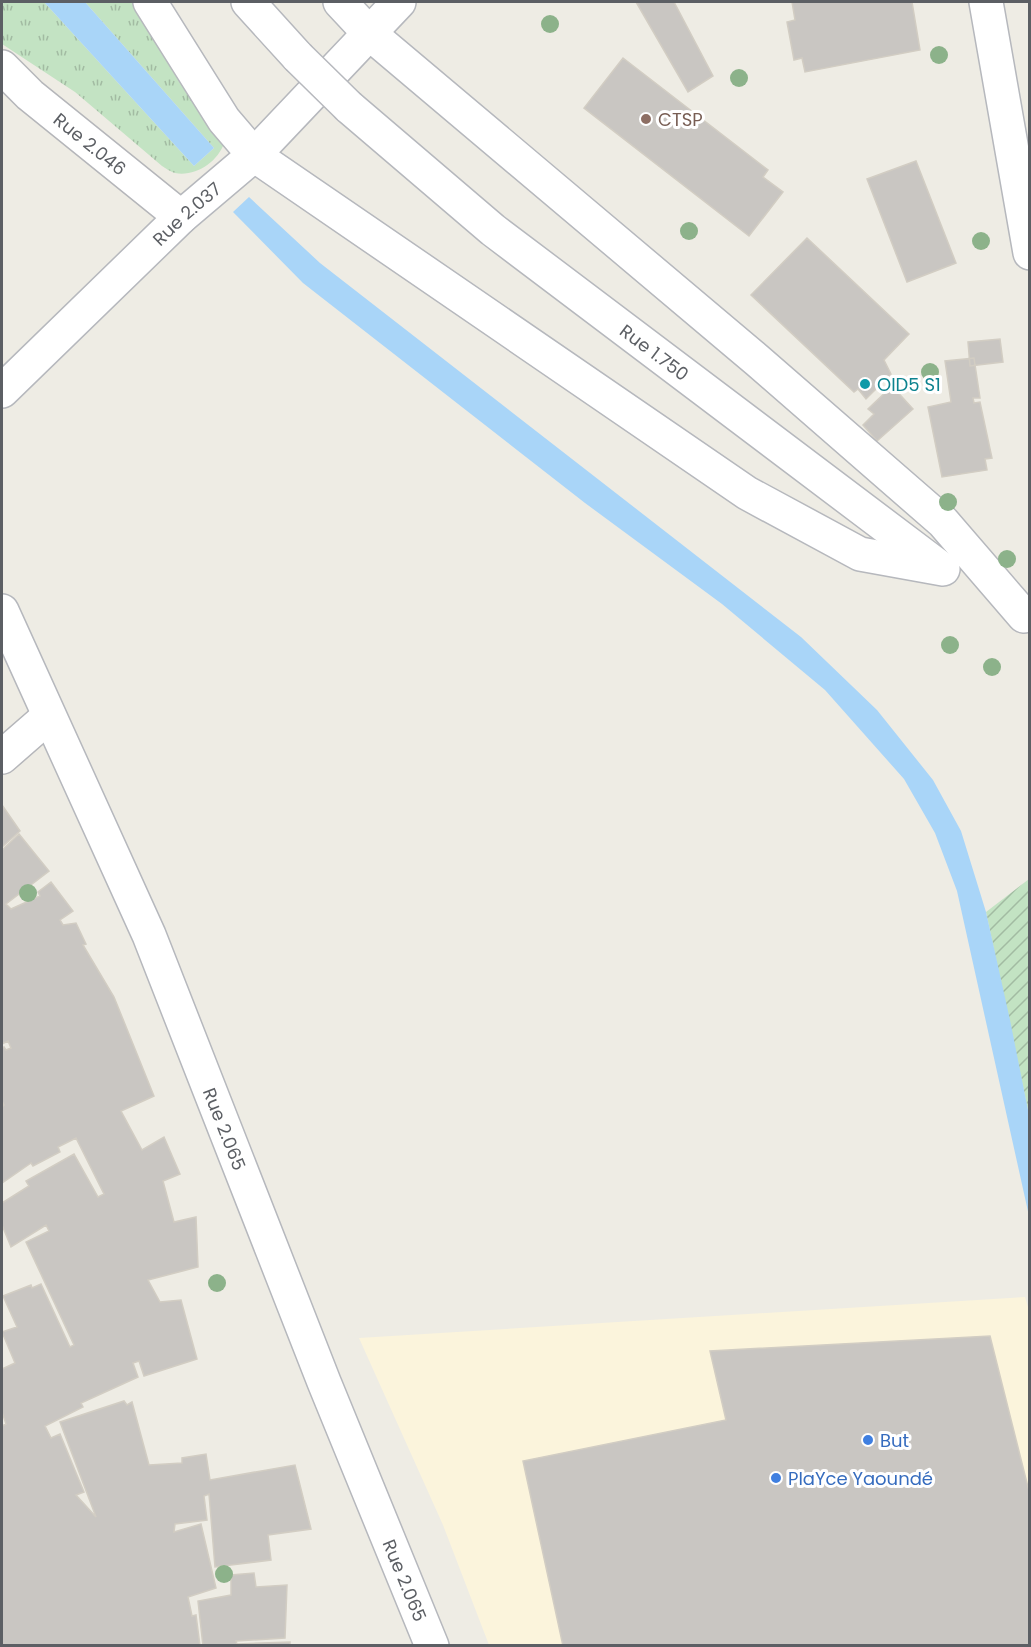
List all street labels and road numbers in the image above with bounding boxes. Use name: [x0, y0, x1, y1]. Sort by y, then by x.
street label: Rue 2.046: [49, 107, 132, 181]
street label: Rue 2.037: [147, 176, 226, 251]
street label: Rue 1.750: [615, 318, 694, 386]
street label: Rue 2.065: [197, 1084, 252, 1174]
street label: Rue 2.065: [377, 1535, 433, 1625]

